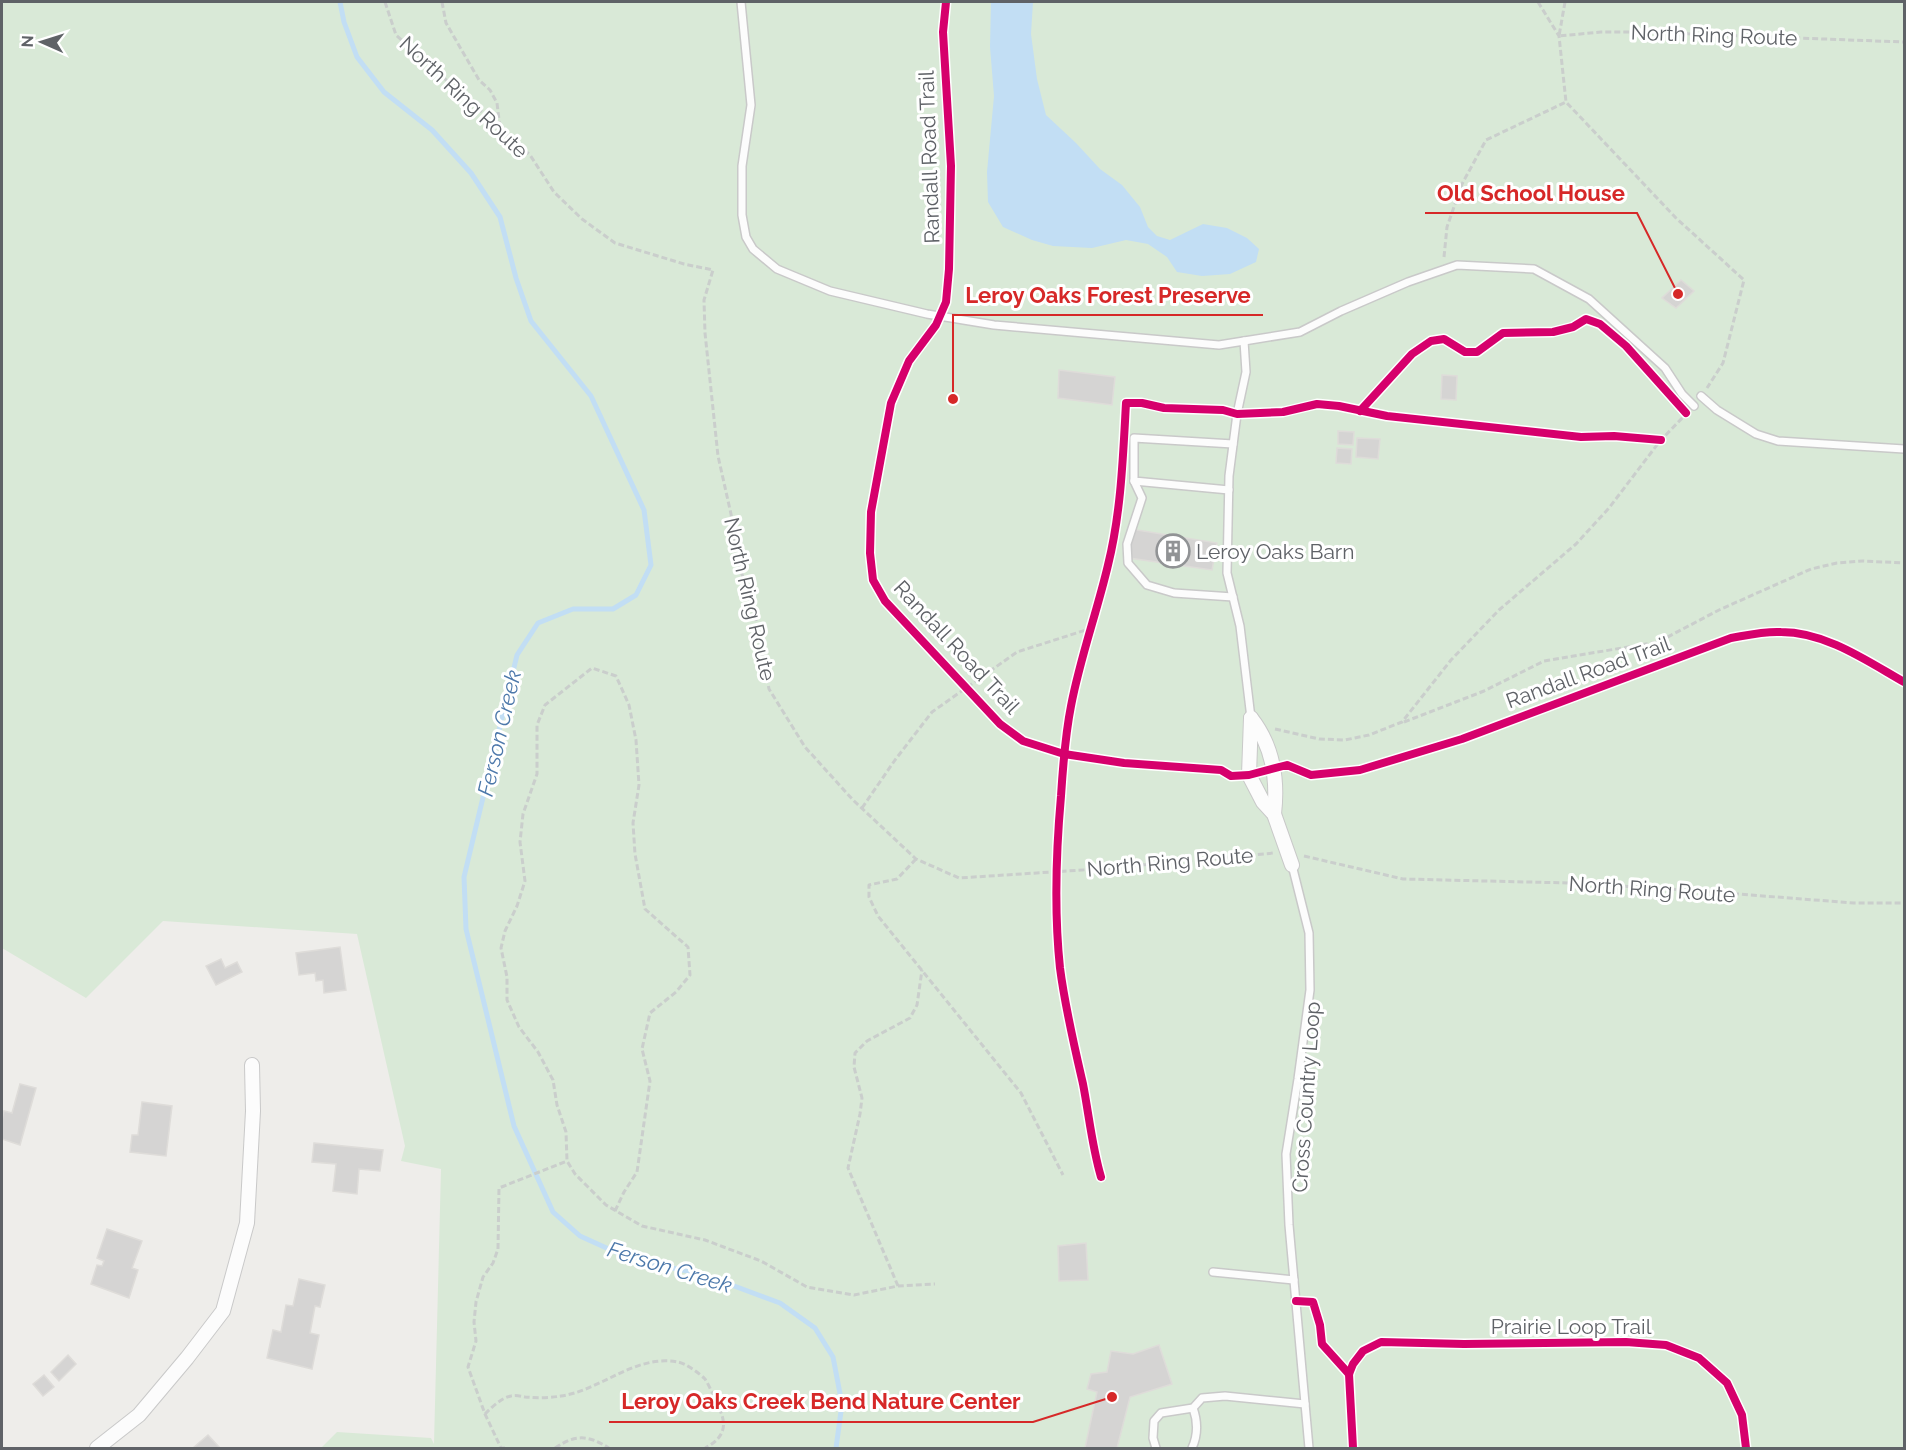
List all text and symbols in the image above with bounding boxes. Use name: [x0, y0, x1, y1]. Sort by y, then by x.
north arrow: [12, 12, 72, 72]
street label: North Ring Route: [1630, 20, 1798, 50]
street label: North Ring Route: [394, 31, 534, 163]
text: N: [18, 35, 37, 48]
street label: Randall Road Trail: [913, 70, 945, 244]
callout: Old School House: [1425, 173, 1637, 213]
text: Old School House: [1437, 180, 1625, 206]
callout: Leroy Oaks Forest Preserve: [953, 275, 1263, 315]
text: Leroy Oaks Forest Preserve: [965, 282, 1251, 308]
street label: North Ring Route: [719, 515, 781, 683]
building icon: Leroy Oaks Barn: [1155, 533, 1191, 569]
place label: Leroy Oaks Barn: [1196, 539, 1354, 564]
street label: Randall Road Trail: [889, 575, 1025, 719]
street label: Randall Road Trail: [1502, 631, 1674, 713]
water label: Ferson Creek: [472, 667, 526, 799]
street label: North Ring Route: [1086, 842, 1254, 882]
street label: North Ring Route: [1568, 871, 1736, 907]
street label: Cross Country Loop: [1287, 1001, 1325, 1193]
water label: Ferson Creek: [605, 1236, 736, 1298]
street label: Prairie Loop Trail: [1491, 1314, 1652, 1339]
callout: Leroy Oaks Creek Bend Nature Center: [609, 1382, 1033, 1422]
text: Leroy Oaks Creek Bend Nature Center: [621, 1388, 1021, 1414]

